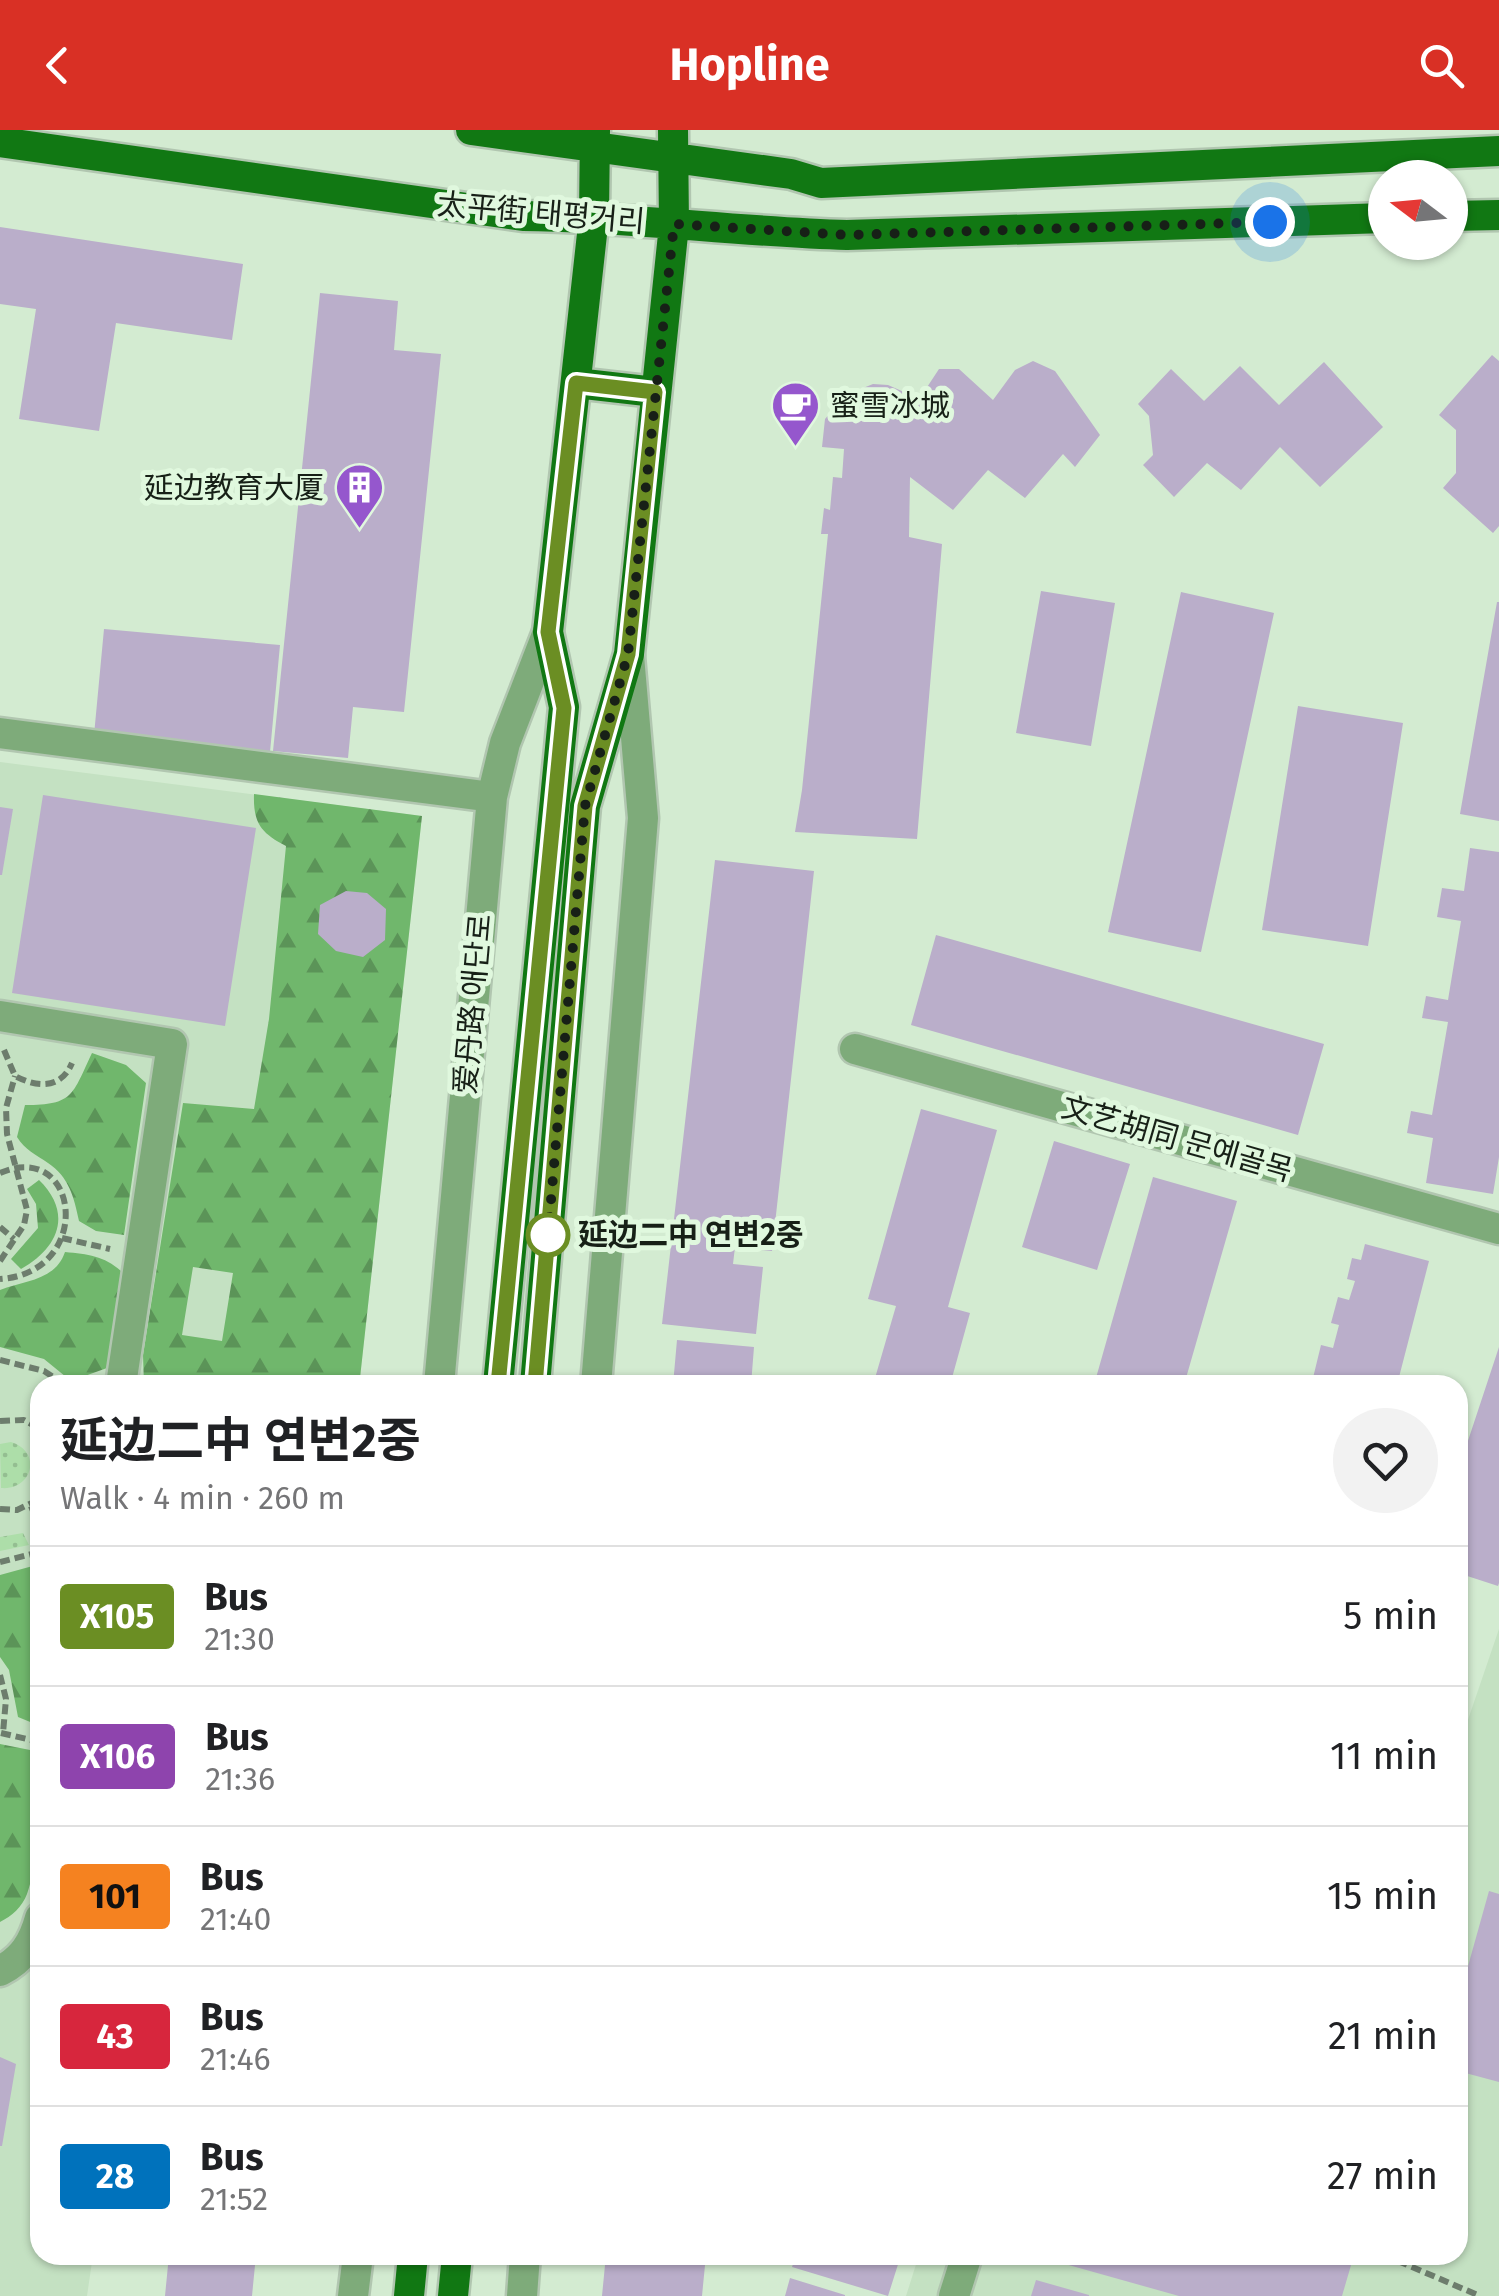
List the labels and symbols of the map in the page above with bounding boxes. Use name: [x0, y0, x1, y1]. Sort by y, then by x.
north arrow: [1368, 160, 1468, 260]
street label: 太平街 태평거리: [436, 186, 646, 240]
your location: [1245, 197, 1295, 247]
cafe icon: 蜜雪冰城: [769, 380, 821, 448]
place label: 蜜雪冰城: [830, 388, 950, 424]
building icon: 延边教育大厦: [333, 462, 385, 530]
place label: 延边教育大厦: [144, 470, 324, 506]
street label: 爱丹路 애단로: [447, 912, 499, 1096]
street label: 文艺胡同 문예골목: [1057, 1089, 1297, 1189]
marker: 延边二中 연변2중: [527, 1214, 569, 1256]
place label: 延边二中 연변2중: [578, 1217, 803, 1253]

